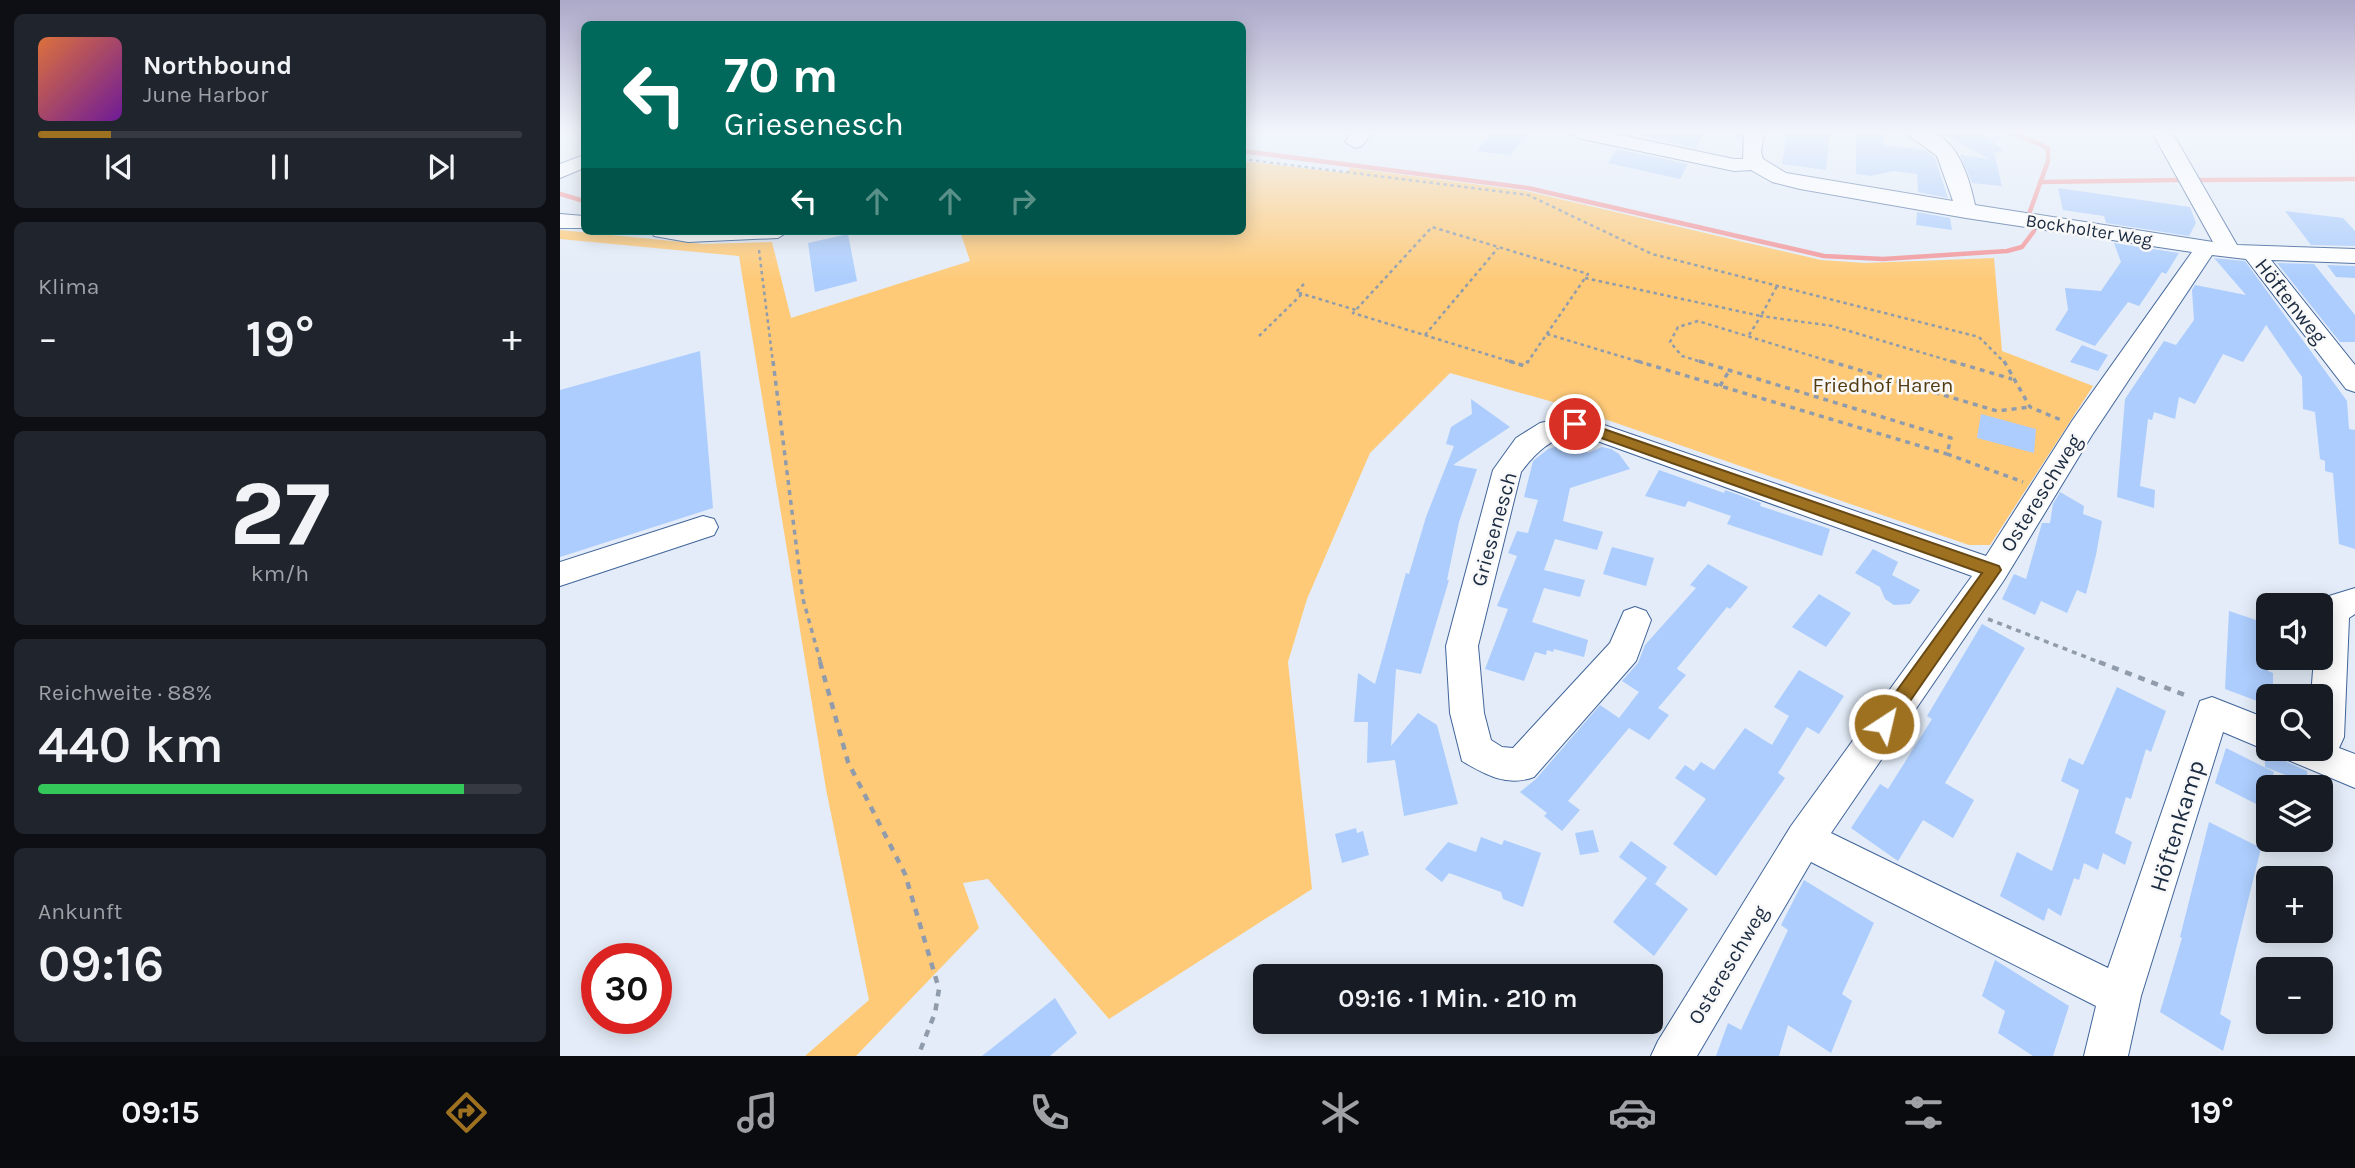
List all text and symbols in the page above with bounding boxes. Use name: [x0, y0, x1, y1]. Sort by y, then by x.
text: 70 m: [724, 47, 838, 104]
icon: left: [609, 49, 700, 140]
text: Northbound: [143, 50, 292, 81]
text: June Harbor: [143, 81, 268, 108]
text: Griesenesch: [724, 106, 904, 143]
icon: previous: [100, 148, 138, 186]
icon: pause: [261, 148, 299, 186]
icon: next: [422, 148, 460, 186]
icon: left: [785, 182, 823, 220]
icon: ahead: [858, 182, 896, 220]
icon: ahead: [931, 182, 969, 220]
icon: right: [1004, 182, 1042, 220]
street label: Bockholter Weg: [2024, 209, 2154, 251]
street label: Höftenweg: [2250, 253, 2332, 349]
text: Klima: [38, 273, 99, 300]
text: 19°: [246, 308, 314, 369]
text: −: [38, 316, 58, 361]
text: +: [502, 316, 522, 361]
park label: Friedhof Haren: [1812, 373, 1954, 397]
pin: [1545, 394, 1605, 454]
icon: arrive: [1556, 405, 1594, 443]
street label: Ostereschweg: [1995, 430, 2087, 556]
text: 27: [230, 461, 330, 567]
street label: Griesenesch: [1466, 469, 1522, 589]
text: km/h: [251, 560, 309, 587]
map controls: [2256, 593, 2333, 1034]
button: sound: [2256, 593, 2333, 670]
text: Reichweite · 88%: [38, 679, 212, 706]
button: search: [2256, 684, 2333, 761]
position arrow: [1847, 687, 1921, 761]
text: 440 km: [38, 714, 224, 775]
street label: Höftenkamp: [2144, 757, 2210, 895]
button: layers: [2256, 775, 2333, 852]
button: +: [2256, 866, 2333, 943]
text: Ankunft: [38, 898, 122, 925]
street label: Ostereschweg: [1683, 901, 1773, 1029]
text: 09:16: [38, 933, 164, 994]
speed limit sign: 30: [581, 943, 672, 1034]
button: −: [2256, 957, 2333, 1034]
text: 09:16 · 1 Min. · 210 m: [1338, 983, 1578, 1014]
icon: directions: [442, 1088, 491, 1137]
icon: music: [733, 1088, 782, 1137]
icon: phone: [1025, 1088, 1074, 1137]
icon: climate: [1316, 1088, 1365, 1137]
icon: car: [1608, 1088, 1657, 1137]
icon: filters: [1899, 1088, 1948, 1137]
text: 09:15: [121, 1094, 200, 1131]
text: 19°: [2190, 1094, 2234, 1131]

